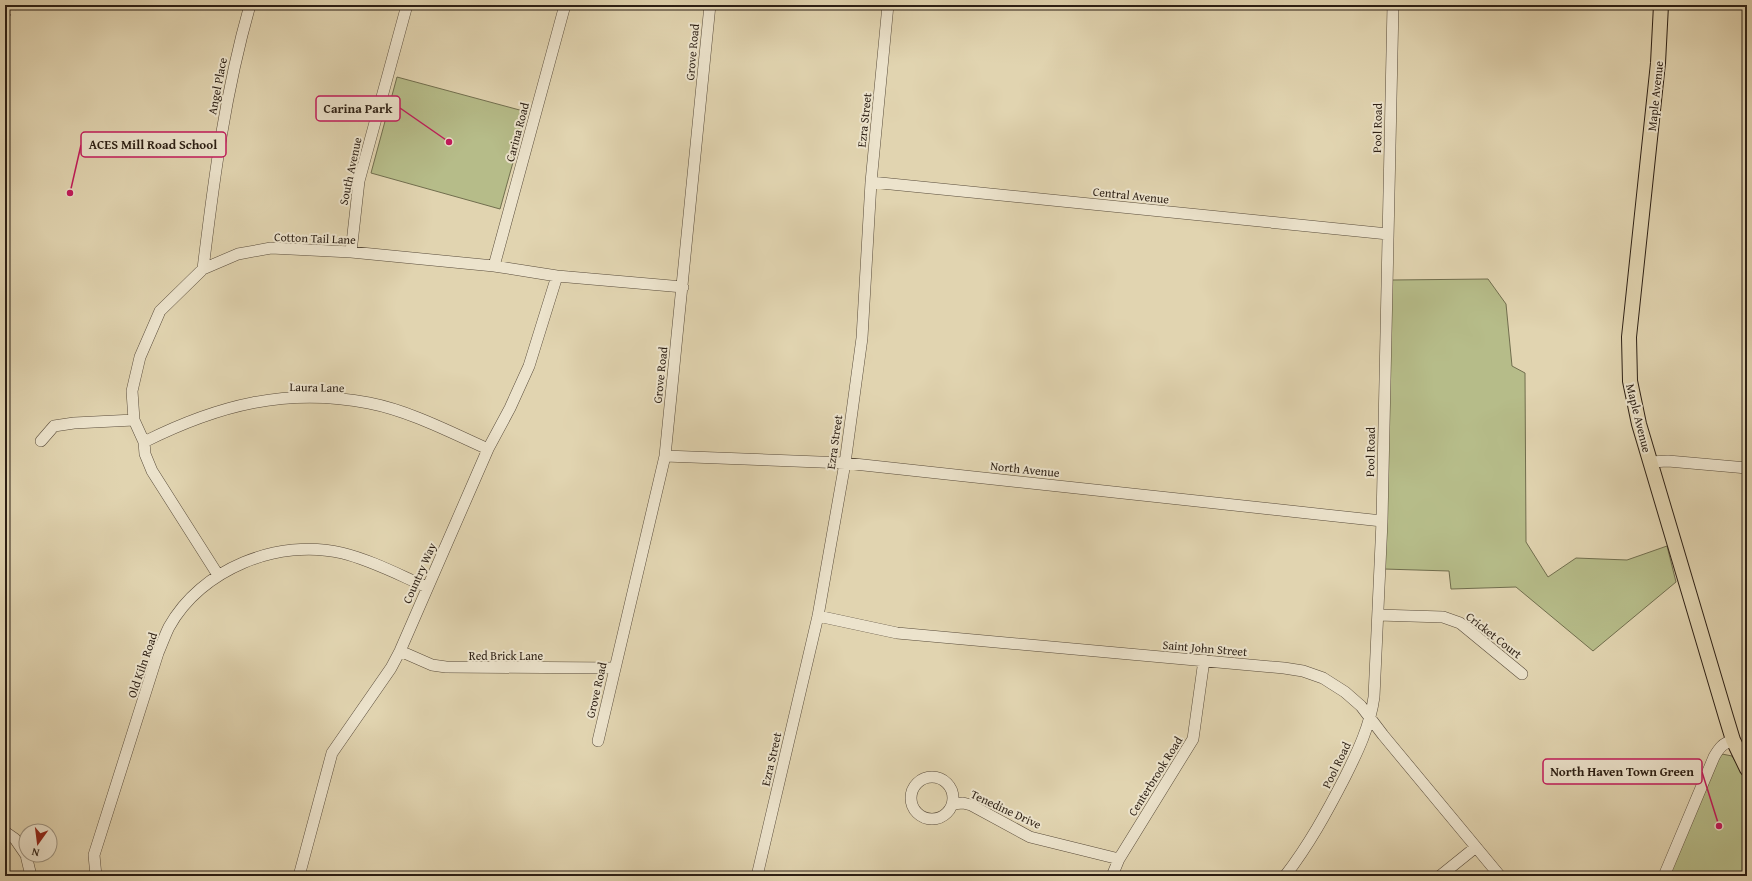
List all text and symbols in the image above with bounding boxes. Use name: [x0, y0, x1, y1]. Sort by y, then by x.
street label: Grove Road: [681, 22, 703, 81]
street label: Angel Place: [203, 56, 231, 116]
street label: Maple Avenue: [1643, 60, 1667, 132]
street label: Ezra Street: [853, 91, 875, 148]
callout: Carina Park: [316, 96, 400, 121]
text: Carina Park: [324, 99, 393, 118]
street label: Carina Road: [501, 100, 533, 164]
street label: Pool Road: [1368, 102, 1386, 153]
callout: ACES Mill Road School: [81, 132, 226, 157]
text: ACES Mill Road School: [89, 135, 217, 154]
street label: South Avenue: [335, 135, 366, 206]
street label: Central Avenue: [1092, 183, 1170, 207]
street label: Cotton Tail Lane: [274, 228, 357, 248]
street label: Grove Road: [649, 345, 671, 404]
street label: Laura Lane: [289, 378, 345, 396]
street label: Maple Avenue: [1622, 382, 1656, 455]
street label: Ezra Street: [822, 413, 846, 470]
street label: Pool Road: [1361, 426, 1379, 477]
street label: North Avenue: [990, 457, 1061, 481]
street label: Country Way: [398, 540, 440, 606]
street label: Cricket Court: [1463, 608, 1526, 663]
street label: Old Kiln Road: [123, 630, 161, 700]
street label: Saint John Street: [1162, 636, 1249, 660]
street label: Red Brick Lane: [469, 647, 544, 664]
street label: Grove Road: [581, 660, 611, 720]
street label: Ezra Street: [757, 730, 786, 788]
street label: Centerbrook Road: [1124, 733, 1187, 819]
street label: Pool Road: [1317, 738, 1355, 791]
callout: North Haven Town Green: [1543, 759, 1702, 784]
text: North Haven Town Green: [1550, 762, 1694, 781]
street label: Tenedine Drive: [968, 785, 1044, 833]
north arrow: [18, 823, 58, 863]
text: N: [29, 844, 41, 861]

